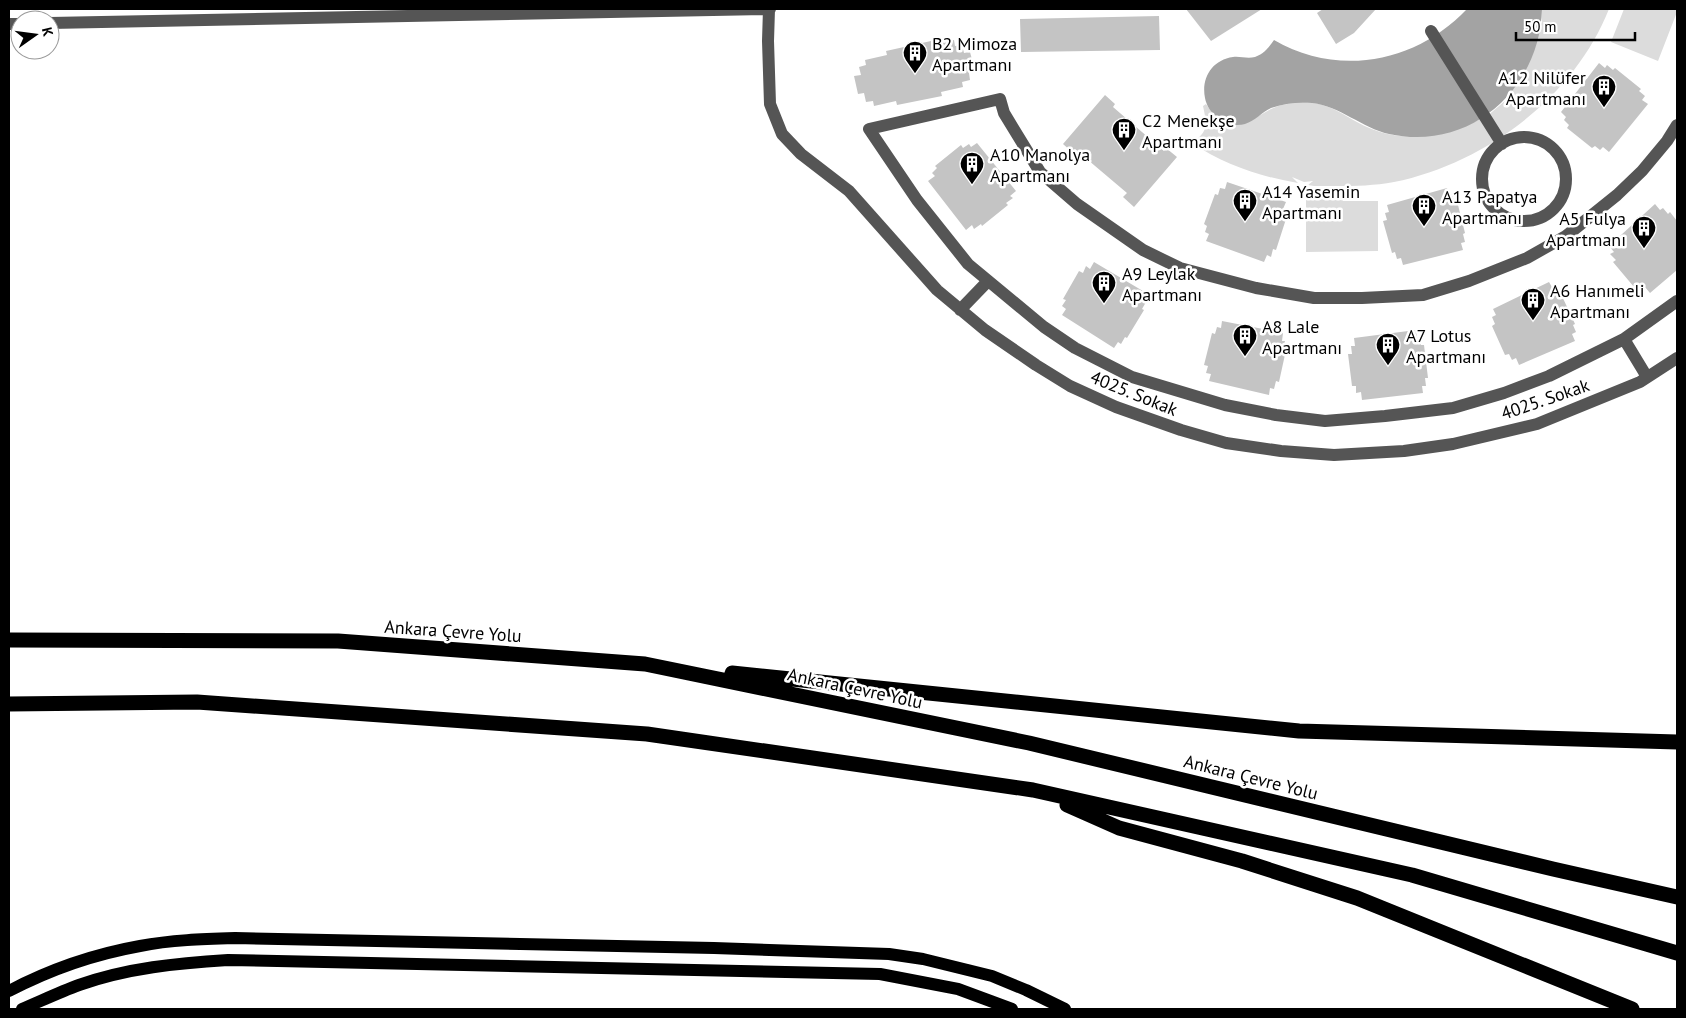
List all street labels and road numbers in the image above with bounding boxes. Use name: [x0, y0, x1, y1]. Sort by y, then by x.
street label: 4025. Sokak: [1087, 365, 1181, 421]
street label: 4025. Sokak: [1498, 373, 1593, 425]
street label: Ankara Çevre Yolu: [384, 615, 522, 647]
street label: Ankara Çevre Yolu: [785, 662, 925, 714]
street label: Ankara Çevre Yolu: [1182, 749, 1320, 805]

